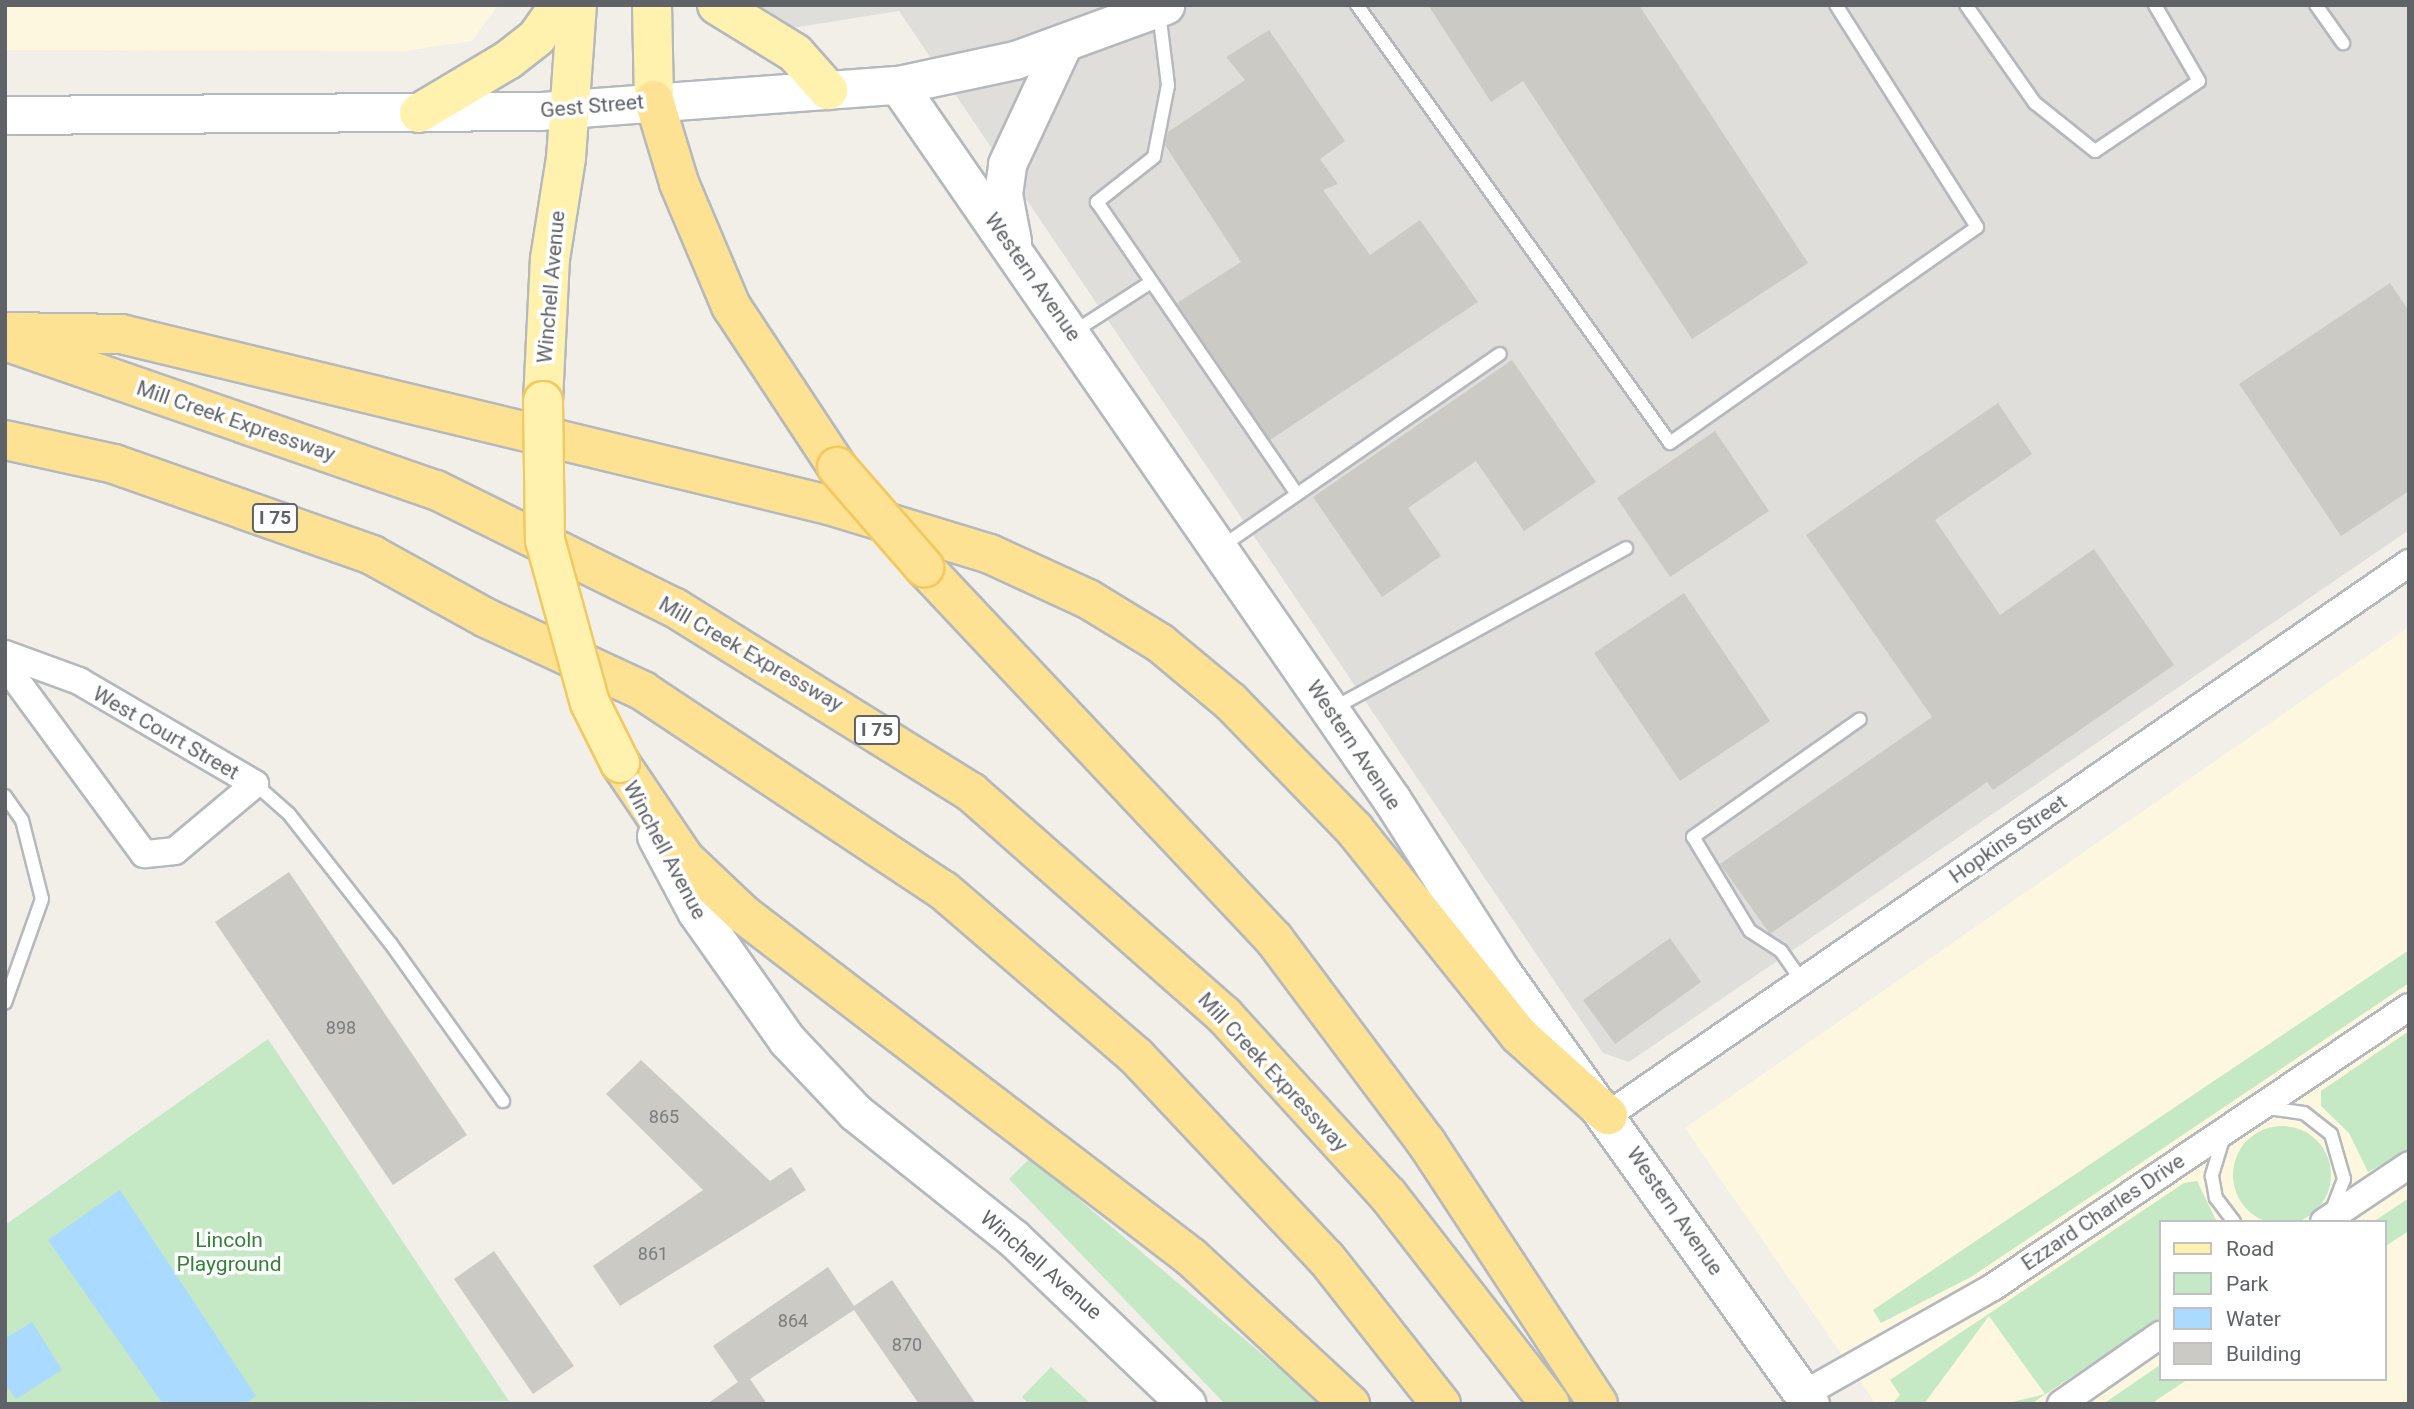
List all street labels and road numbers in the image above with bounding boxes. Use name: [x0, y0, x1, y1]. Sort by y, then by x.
street label: Gest Street: [539, 89, 645, 123]
street label: Western Avenue: [979, 208, 1087, 346]
street label: Winchell Avenue: [532, 210, 570, 364]
street label: Mill Creek Expressway: [133, 375, 339, 467]
road number: I 75: [250, 503, 300, 534]
street label: Mill Creek Expressway: [654, 591, 848, 717]
street label: Western Avenue: [1301, 675, 1407, 815]
street label: West Court Street: [88, 681, 244, 785]
road number: I 75: [852, 715, 902, 746]
street label: Winchell Avenue: [618, 776, 712, 924]
street label: Hopkins Street: [1944, 789, 2072, 889]
street label: Mill Creek Expressway: [1193, 987, 1353, 1157]
street label: Western Avenue: [1621, 1142, 1729, 1280]
street label: Ezzard Charles Drive: [2017, 1148, 2189, 1276]
street label: Winchell Avenue: [975, 1205, 1107, 1325]

